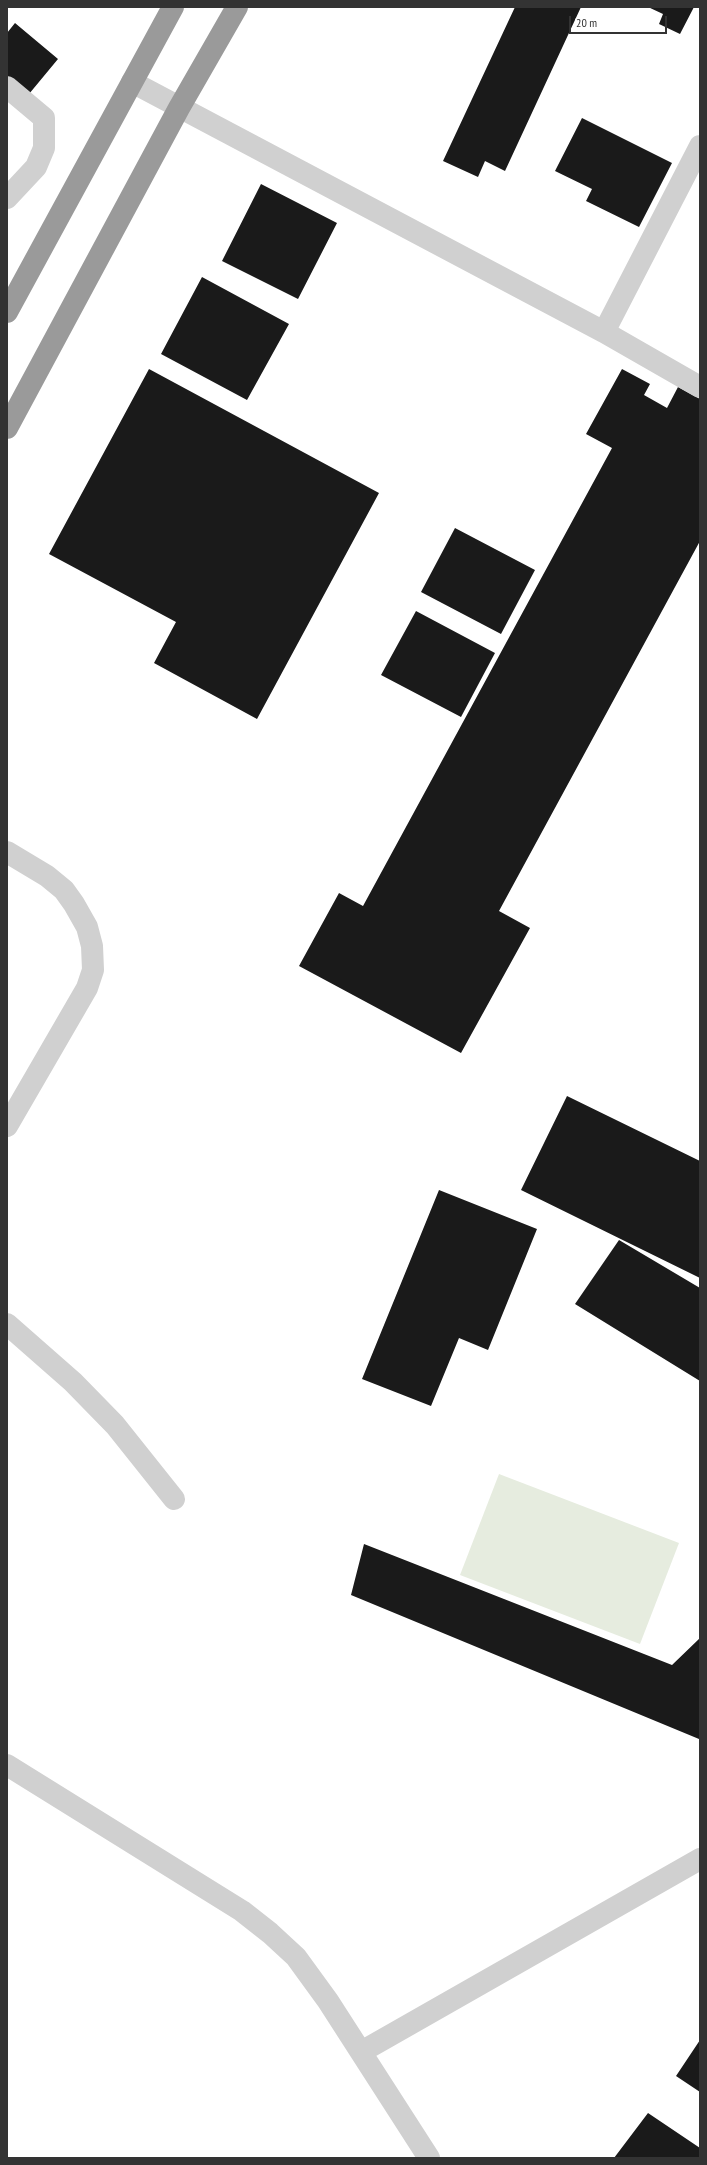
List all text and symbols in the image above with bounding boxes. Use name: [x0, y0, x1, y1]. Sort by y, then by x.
scale bar: [571, 8, 669, 34]
text: 20 m: [576, 15, 597, 30]

